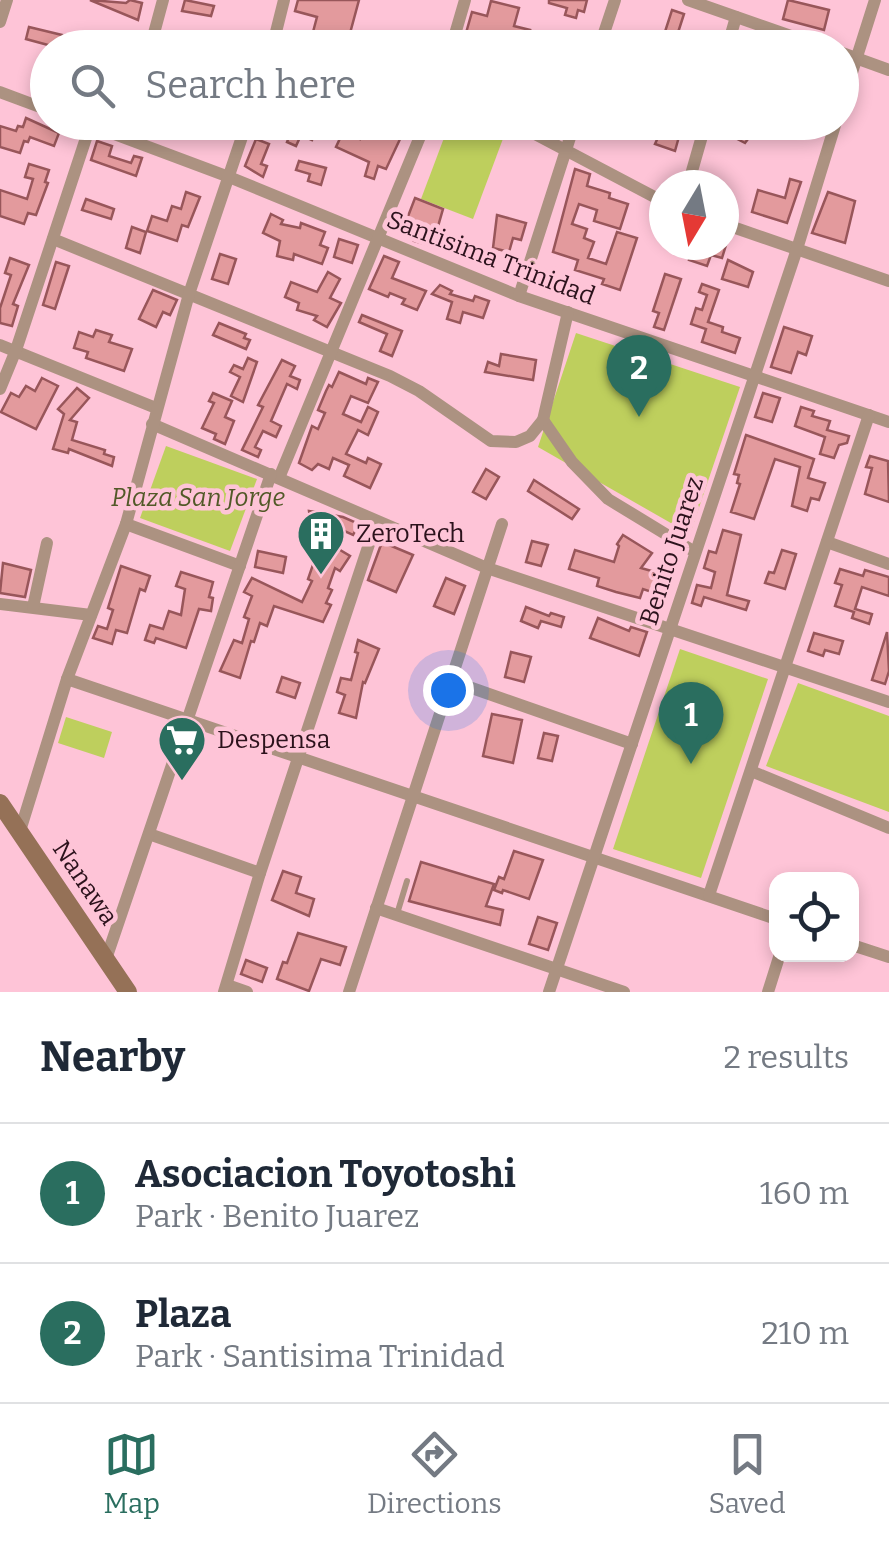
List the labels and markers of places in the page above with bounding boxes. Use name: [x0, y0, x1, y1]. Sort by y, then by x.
pin: 2: [606, 334, 672, 417]
building icon: ZeroTech: [295, 508, 347, 576]
place label: ZeroTech: [356, 519, 465, 549]
pin: 1: [658, 682, 724, 764]
supermarket icon: Despensa: [156, 714, 208, 782]
place label: Despensa: [217, 725, 331, 755]

